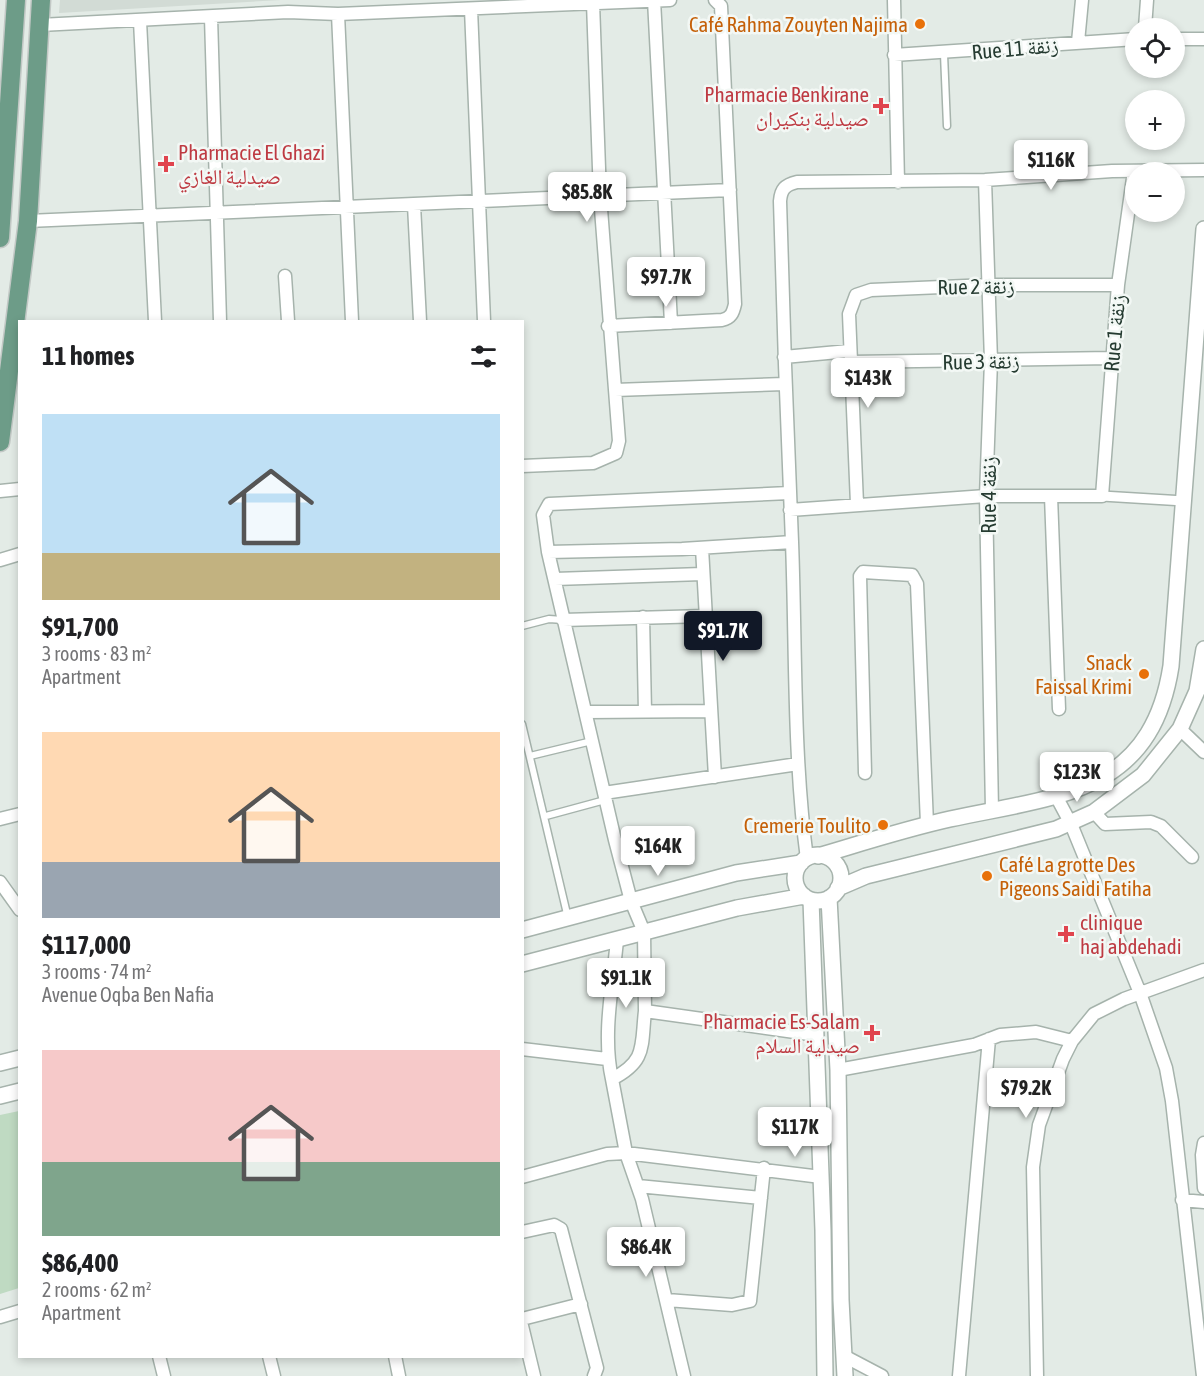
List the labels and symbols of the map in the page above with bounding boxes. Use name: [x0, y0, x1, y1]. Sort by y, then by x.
place label: Café Rahma Zouyten Najima: [689, 12, 908, 36]
marker: Café Rahma Zouyten Najima: [913, 17, 927, 31]
street label: Rue 11 زنقة: [971, 32, 1059, 64]
place label: Pharmacie Benkirane صيدلية بنكيران: [704, 82, 869, 131]
marker: Pharmacie Benkirane صيدلية بنكيران: [874, 99, 888, 113]
place label: Pharmacie El Ghazi صيدلية الغازي: [178, 140, 325, 193]
pin: $116K: [1009, 140, 1093, 191]
marker: Pharmacie El Ghazi صيدلية الغازي: [159, 157, 173, 171]
pin: $85.8K: [538, 172, 636, 223]
pin: $97.7K: [617, 257, 715, 308]
street label: Rue 2 زنقة: [937, 273, 1015, 299]
street label: Rue 1 زنقة: [1099, 293, 1129, 373]
street label: Rue 3 زنقة: [942, 348, 1020, 374]
pin: $143K: [826, 358, 910, 409]
street label: Rue 4 زنقة: [976, 456, 1000, 534]
pin: $91.7K: [674, 611, 772, 662]
place label: Snack Faissal Krimi: [1035, 650, 1132, 698]
marker: Snack Faissal Krimi: [1137, 667, 1151, 681]
pin: $123K: [1035, 752, 1119, 803]
place label: Cremerie Toulito: [744, 813, 871, 837]
marker: Cremerie Toulito: [876, 818, 890, 832]
pin: $164K: [616, 826, 700, 877]
place label: Café La grotte Des Pigeons Saidi Fatiha: [999, 852, 1152, 900]
marker: Café La grotte Des Pigeons Saidi Fatiha: [980, 869, 994, 883]
place label: clinique haj abdehadi: [1080, 910, 1182, 958]
marker: clinique haj abdehadi: [1057, 925, 1075, 943]
pin: $91.1K: [577, 958, 675, 1009]
place label: Pharmacie Es-Salam صيدلية السلام: [703, 1009, 860, 1060]
marker: Pharmacie Es-Salam صيدلية السلام: [865, 1026, 879, 1040]
pin: $79.2K: [977, 1068, 1075, 1119]
pin: $117K: [753, 1107, 837, 1158]
pin: $86.4K: [597, 1227, 695, 1278]

